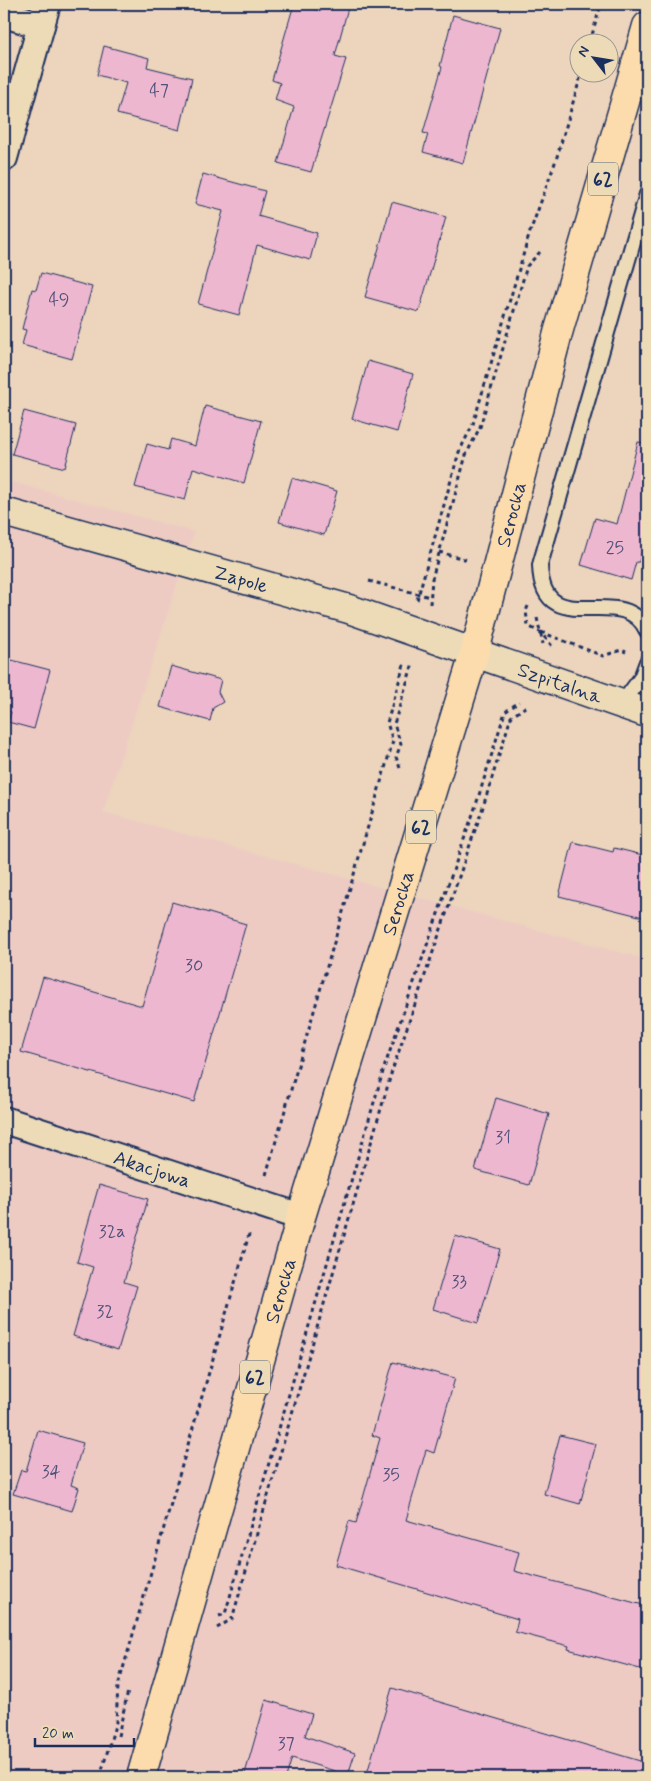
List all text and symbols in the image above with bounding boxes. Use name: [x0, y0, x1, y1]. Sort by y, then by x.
north arrow: [568, 32, 618, 82]
text: N: [574, 43, 594, 60]
house number: 47: [149, 79, 169, 103]
road number: 62: [588, 162, 618, 195]
house number: 49: [48, 288, 70, 312]
street label: Serocka: [491, 479, 534, 550]
house number: 25: [606, 536, 624, 560]
street label: Zapole: [210, 559, 271, 601]
street label: Szpitalna: [514, 657, 606, 712]
road number: 62: [406, 810, 436, 844]
street label: Serocka: [376, 868, 422, 939]
house number: 30: [185, 954, 203, 978]
house number: 31: [495, 1126, 511, 1150]
street label: Akacjowa: [110, 1145, 194, 1195]
house number: 32a: [99, 1220, 125, 1244]
street label: Serocka: [259, 1255, 304, 1327]
house number: 33: [451, 1270, 467, 1294]
house number: 32: [96, 1300, 114, 1324]
road number: 62: [240, 1360, 270, 1394]
house number: 34: [41, 1460, 61, 1484]
house number: 35: [382, 1463, 400, 1487]
scale bar: [35, 1716, 134, 1748]
text: 20 m: [42, 1724, 74, 1744]
house number: 37: [277, 1732, 295, 1756]

